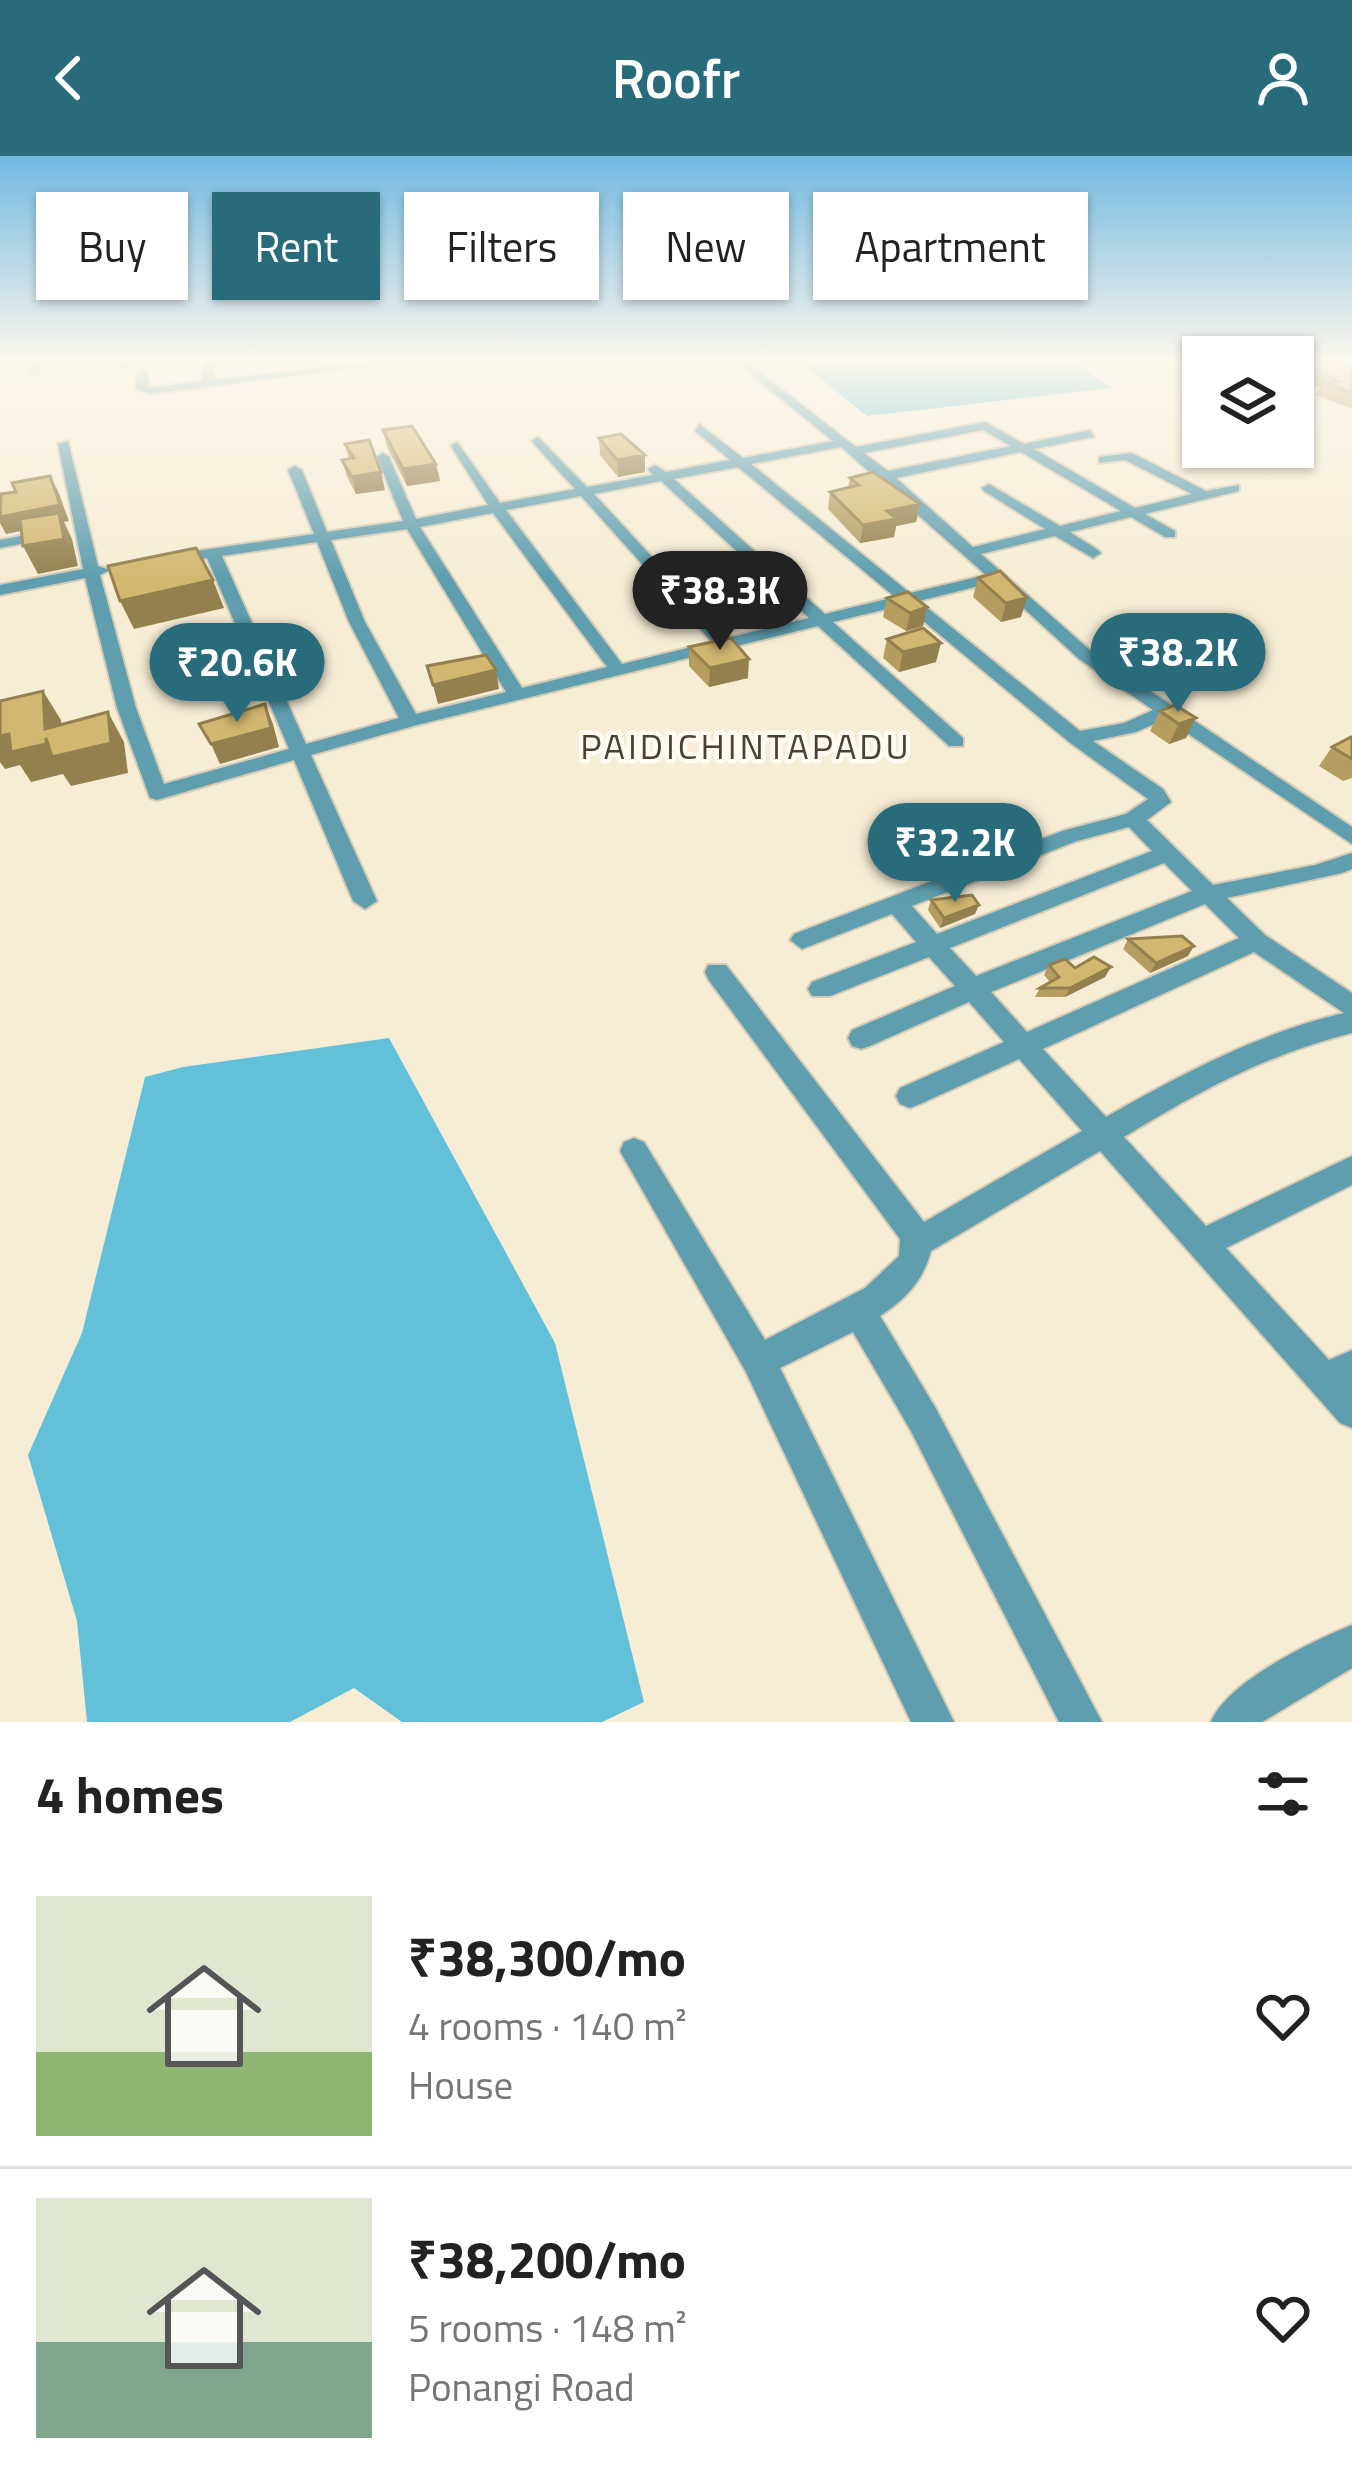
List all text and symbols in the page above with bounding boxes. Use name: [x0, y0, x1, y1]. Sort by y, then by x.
text: Roofr: [612, 37, 740, 119]
icon: back: [36, 45, 102, 111]
icon: person: [1250, 45, 1316, 111]
chip: Buy: [36, 192, 188, 300]
chip: Rent: [212, 192, 380, 300]
chip: Filters: [404, 192, 599, 300]
chip: New: [623, 192, 789, 300]
chip: Apartment: [813, 192, 1088, 300]
map controls: [1182, 336, 1314, 468]
button: layers: [1182, 336, 1314, 468]
pin: ₹38.3K: [622, 551, 818, 653]
text: ₹38.3K: [660, 560, 780, 619]
pin: ₹38.2K: [1080, 613, 1276, 715]
text: ₹38.2K: [1118, 622, 1238, 681]
pin: ₹20.6K: [139, 623, 335, 725]
text: ₹20.6K: [177, 632, 297, 691]
district label: PAIDICHINTAPADU: [580, 718, 912, 773]
pin: ₹32.2K: [857, 803, 1053, 905]
text: ₹32.2K: [895, 812, 1015, 871]
text: 4 homes: [36, 1755, 224, 1833]
icon: filters: [1250, 1761, 1316, 1827]
text: ₹38,300/mo: [408, 1918, 686, 1996]
icon: home: [132, 1944, 276, 2088]
icon: heart: [1250, 1983, 1316, 2049]
text: 4 rooms · 140 m²: [408, 1996, 687, 2055]
text: House: [408, 2055, 513, 2114]
text: ₹38,200/mo: [408, 2220, 686, 2298]
icon: home: [132, 2246, 276, 2390]
icon: heart: [1250, 2285, 1316, 2351]
text: 5 rooms · 148 m²: [408, 2298, 687, 2357]
text: Ponangi Road: [408, 2357, 635, 2416]

